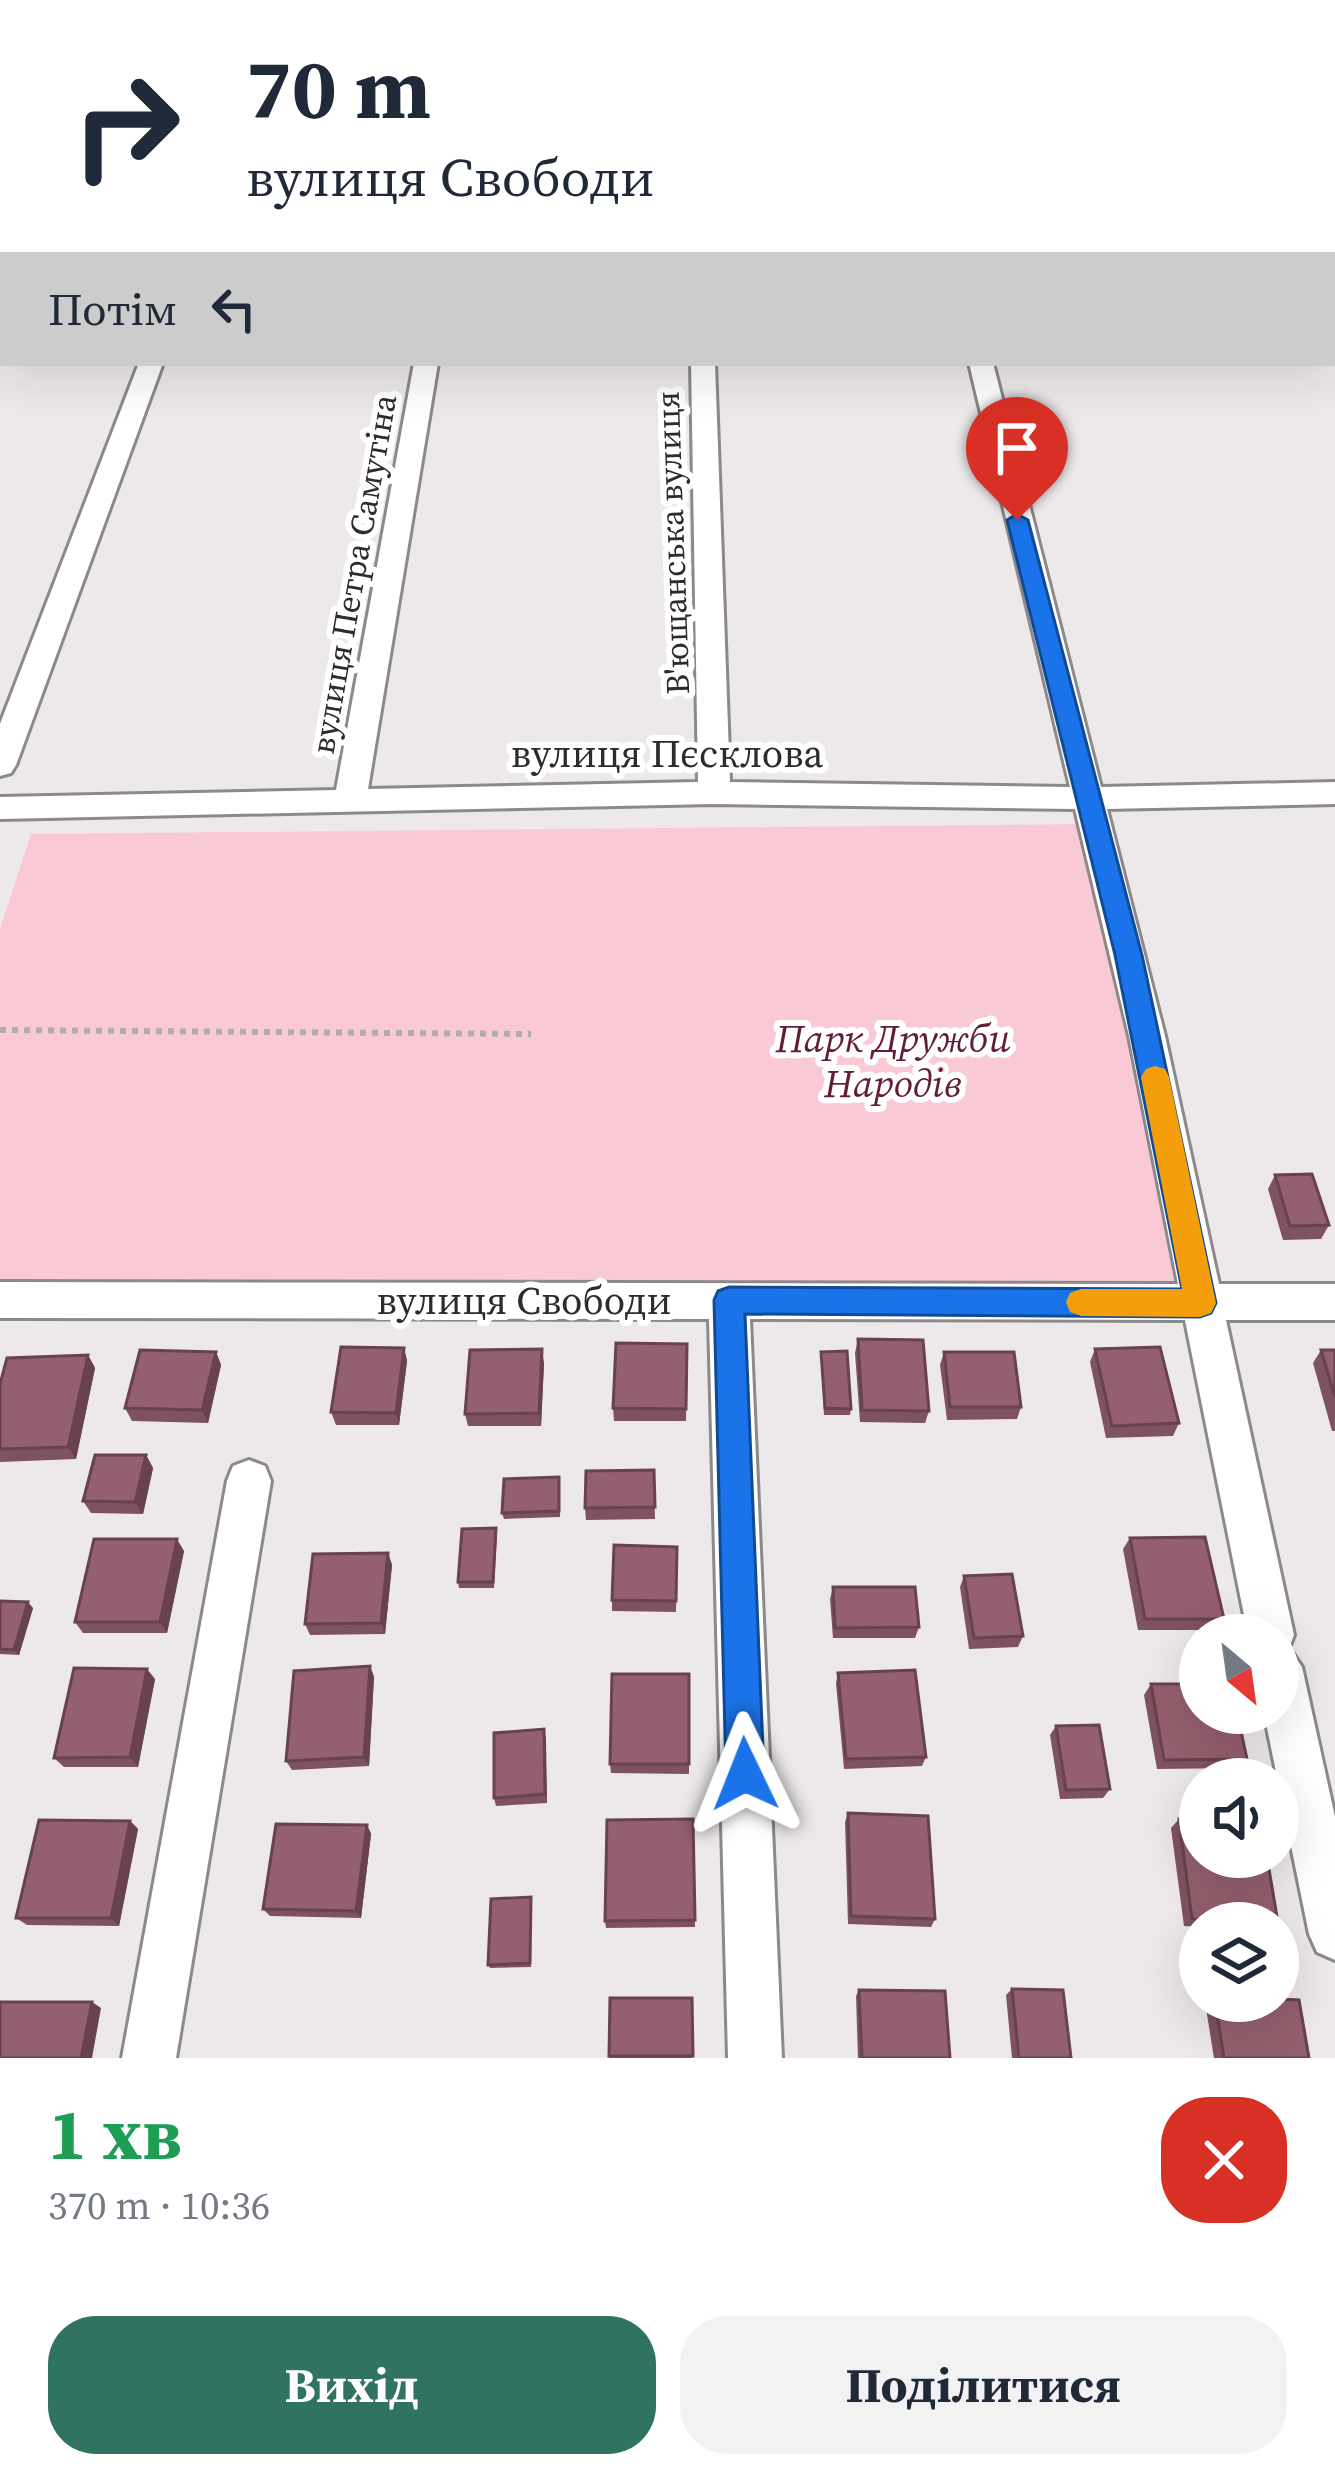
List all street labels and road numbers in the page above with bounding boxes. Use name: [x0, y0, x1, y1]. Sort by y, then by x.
street label: В'ющанська вулиця: [645, 390, 700, 696]
street label: вулиця Петра Самутіна: [300, 391, 407, 757]
street label: вулиця Пєсклова: [511, 727, 823, 780]
street label: вулиця Свободи: [376, 1274, 672, 1327]

